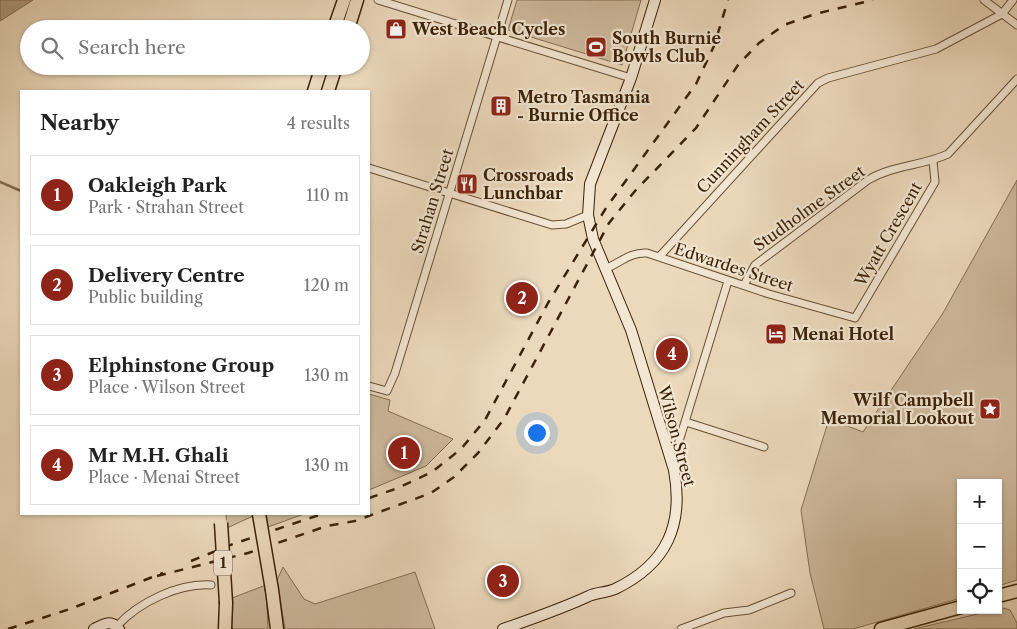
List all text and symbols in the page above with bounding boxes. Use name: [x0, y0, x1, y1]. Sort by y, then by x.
shop icon: West Beach Cycles: [384, 17, 408, 41]
place label: West Beach Cycles: [411, 19, 565, 39]
search box: [20, 20, 370, 75]
place label: South Burnie Bowls Club: [612, 28, 721, 66]
icon: search: [38, 34, 66, 62]
sports icon: South Burnie Bowls Club: [584, 35, 608, 59]
text: Search here: [78, 36, 186, 59]
street label: Cunningham Street: [692, 75, 808, 197]
place label: Metro Tasmania - Burnie Office: [517, 87, 651, 125]
building icon: Metro Tasmania - Burnie Office: [489, 94, 513, 118]
text: Nearby: [40, 110, 119, 135]
text: 4 results: [287, 113, 350, 133]
street label: Strahan Street: [407, 146, 458, 256]
street label: Studholme Street: [749, 161, 869, 255]
place label: Crossroads Lunchbar: [483, 165, 574, 203]
restaurant icon: Crossroads Lunchbar: [455, 172, 479, 196]
text: Oakleigh Park: [88, 174, 227, 197]
street label: Wyatt Crescent: [850, 178, 926, 291]
text: 1: [53, 185, 61, 205]
text: 110 m: [306, 185, 349, 205]
text: Park · Strahan Street: [88, 197, 244, 217]
street label: Edwardes Street: [672, 238, 796, 296]
text: Delivery Centre: [88, 264, 245, 287]
text: 2: [52, 275, 62, 295]
text: 120 m: [304, 275, 349, 295]
pin: 2: [506, 279, 538, 317]
text: Public building: [88, 287, 203, 307]
hotel icon: Menai Hotel: [764, 322, 788, 346]
place label: Menai Hotel: [792, 324, 895, 344]
pin: 4: [656, 335, 688, 373]
text: Elphinstone Group: [88, 354, 274, 377]
text: 3: [52, 365, 62, 385]
text: 130 m: [304, 365, 349, 385]
text: Place · Wilson Street: [88, 377, 245, 397]
street label: Wilson Street: [654, 382, 700, 489]
place label: Wilf Campbell Memorial Lookout: [821, 390, 975, 428]
place icon: Wilf Campbell Memorial Lookout: [978, 397, 1002, 421]
your location: [524, 420, 550, 446]
pin: 1: [388, 434, 420, 472]
text: Mr M.H. Ghali: [88, 444, 228, 467]
text: 4: [52, 455, 62, 475]
text: 130 m: [304, 455, 349, 475]
text: Place · Menai Street: [88, 467, 240, 487]
map controls: [957, 479, 1002, 614]
button: +: [957, 479, 1002, 524]
button: −: [957, 524, 1002, 569]
road number: 1: [214, 550, 232, 576]
pin: 3: [487, 562, 519, 600]
button: locate: [957, 569, 1002, 614]

